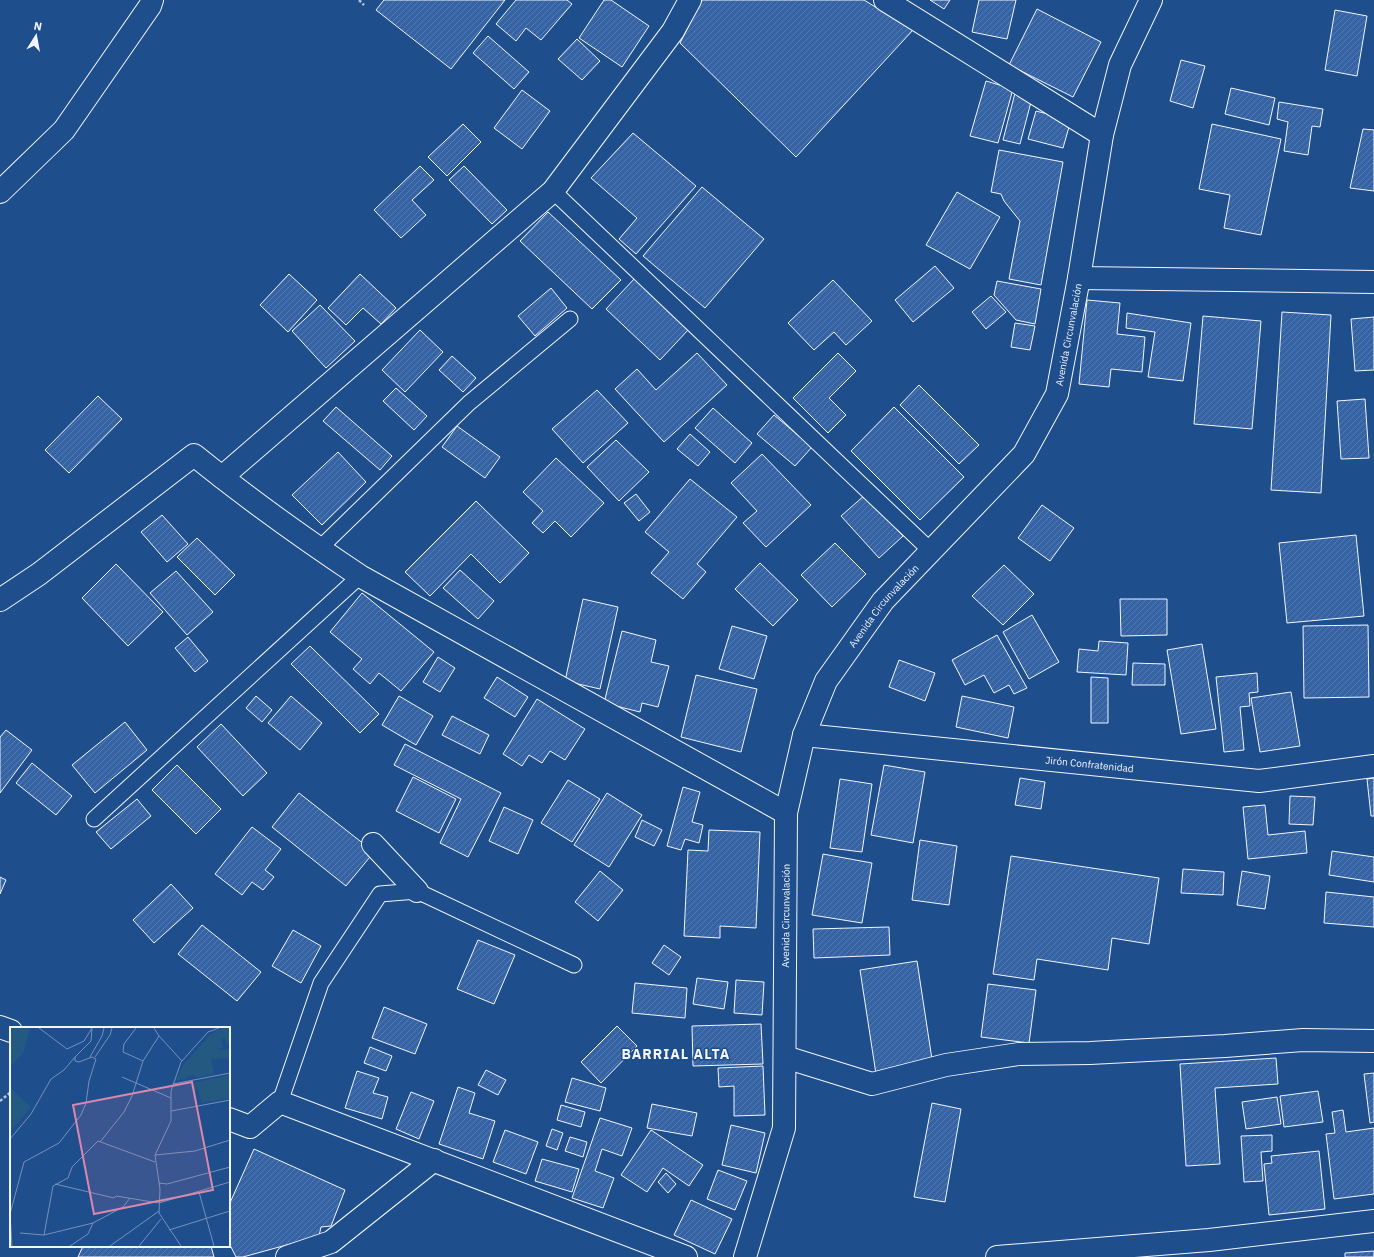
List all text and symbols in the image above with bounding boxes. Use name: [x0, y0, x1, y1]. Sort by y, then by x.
north arrow: [16, 16, 56, 56]
text: N: [33, 19, 43, 34]
street label: Avenida Circunvalación: [1052, 282, 1084, 387]
street label: Avenida Circunvalación: [846, 561, 921, 650]
street label: Jirón Confratenidad: [1045, 753, 1134, 775]
street label: Avenida Circunvalación: [779, 864, 792, 968]
inset map: [10, 1027, 230, 1247]
district label: BARRIAL ALTA: [622, 1045, 730, 1063]

